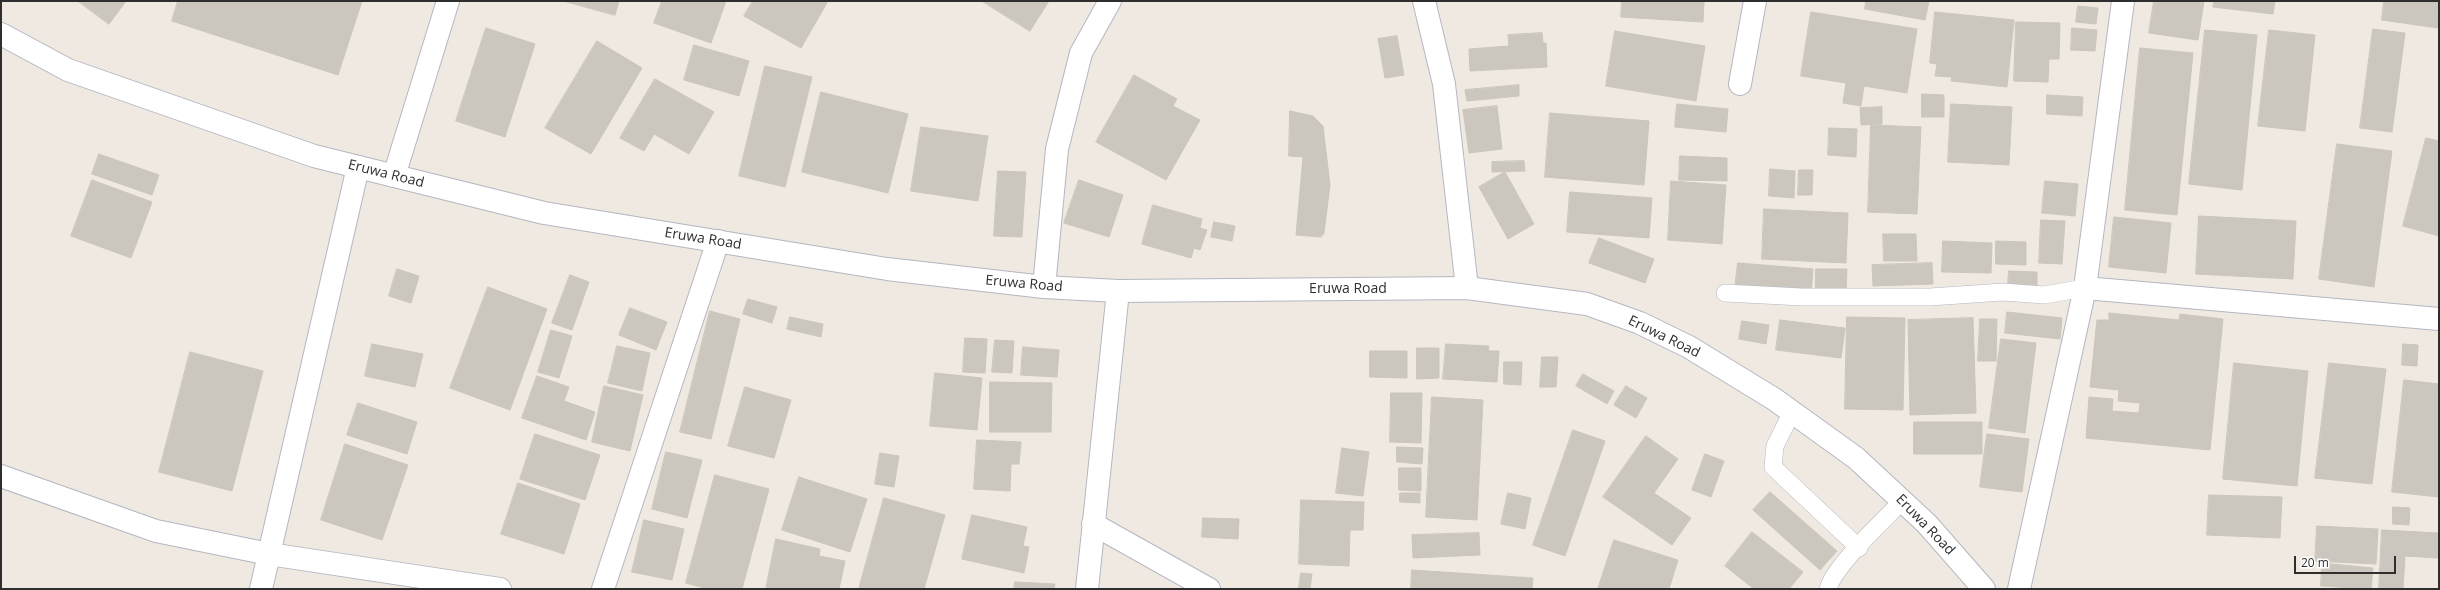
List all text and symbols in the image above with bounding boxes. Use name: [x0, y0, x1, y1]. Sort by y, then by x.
street label: Eruwa Road: [346, 156, 426, 192]
street label: Eruwa Road: [663, 225, 743, 253]
street label: Eruwa Road: [985, 272, 1063, 296]
street label: Eruwa Road: [1309, 281, 1387, 297]
street label: Eruwa Road: [1625, 312, 1703, 362]
street label: Eruwa Road: [1892, 491, 1958, 559]
scale bar: [2296, 548, 2398, 574]
text: 20 m: [2301, 554, 2329, 571]

